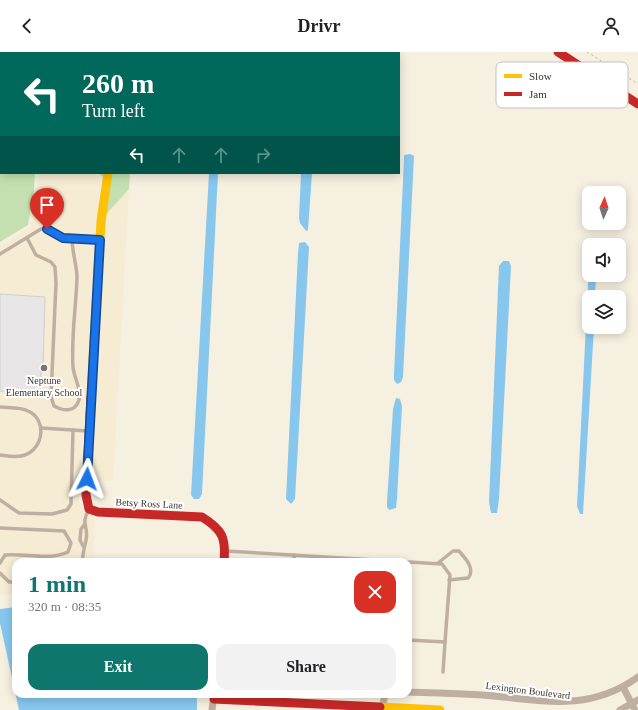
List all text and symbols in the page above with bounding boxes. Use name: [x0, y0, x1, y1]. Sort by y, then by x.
icon: back: [16, 15, 38, 37]
icon: person: [600, 15, 622, 37]
text: Drivr: [298, 16, 340, 36]
legend: [496, 62, 628, 108]
icon: left: [16, 68, 68, 120]
text: 260 m: [82, 68, 154, 99]
text: Slow: [529, 70, 552, 82]
text: Jam: [529, 88, 547, 100]
text: Turn left: [82, 101, 145, 121]
icon: left: [126, 144, 148, 166]
icon: ahead: [168, 144, 190, 166]
icon: ahead: [210, 144, 232, 166]
icon: right: [252, 144, 274, 166]
north arrow: [582, 186, 626, 230]
map controls: [582, 186, 626, 334]
pin: [30, 188, 64, 229]
icon: arrive: [36, 194, 58, 216]
button: sound: [582, 238, 626, 282]
button: layers: [582, 290, 626, 334]
marker: Neptune Elementary School: [39, 363, 49, 373]
place label: Neptune Elementary School: [6, 375, 82, 398]
position arrow: [66, 458, 108, 500]
street label: Betsy Ross Lane: [115, 496, 183, 511]
text: 1 min: [28, 571, 86, 597]
button: close: [354, 571, 396, 613]
text: 320 m · 08:35: [28, 599, 101, 614]
button: Exit: [28, 644, 208, 690]
button: Share: [216, 644, 396, 690]
street label: Lexington Boulevard: [485, 680, 571, 701]

